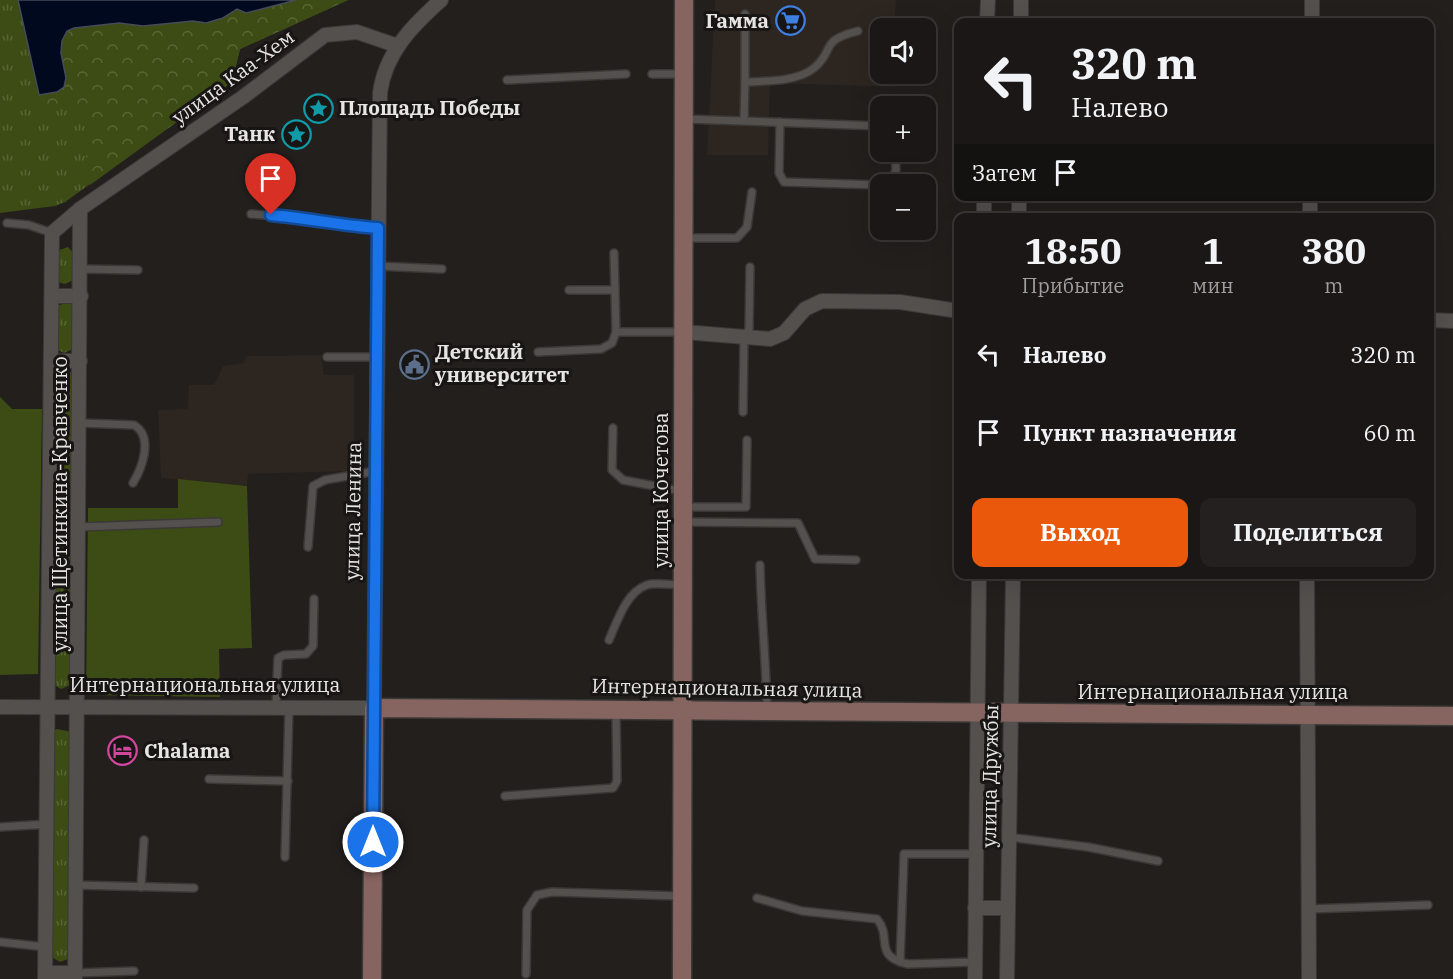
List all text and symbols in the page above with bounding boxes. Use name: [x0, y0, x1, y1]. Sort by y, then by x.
supermarket icon: Гамма: [774, 5, 806, 37]
place label: Гамма: [705, 7, 769, 34]
map controls: [870, 18, 936, 240]
button: sound: [870, 18, 936, 84]
street label: улица Каа-Хем: [166, 23, 299, 130]
text: 320 m: [1071, 36, 1197, 91]
icon: left: [972, 42, 1050, 120]
text: Налево: [1071, 89, 1168, 124]
place icon: Площадь Победы: [302, 92, 334, 124]
place label: Площадь Победы: [339, 94, 520, 121]
button: +: [870, 96, 936, 162]
place icon: Танк: [280, 118, 312, 150]
place label: Танк: [224, 120, 275, 147]
pin: [245, 153, 296, 215]
icon: arrive: [1049, 156, 1082, 189]
text: Затем: [972, 158, 1037, 187]
icon: arrive: [254, 162, 287, 195]
button: −: [870, 174, 936, 240]
text: 18:50: [1024, 227, 1122, 274]
text: 1: [1202, 227, 1224, 274]
text: 380: [1301, 227, 1366, 274]
text: Прибытие: [1022, 272, 1124, 299]
text: мин: [1192, 272, 1234, 299]
text: m: [1324, 272, 1343, 299]
place label: Детский университет: [434, 338, 569, 388]
icon: left: [972, 338, 1005, 371]
text: Налево: [1023, 340, 1107, 369]
text: 320 m: [1350, 340, 1416, 369]
public building icon: Детский университет: [398, 348, 430, 380]
street label: улица Щетинкина-Кравченко: [46, 356, 73, 652]
street label: улица Кочетова: [647, 412, 674, 568]
icon: arrive: [972, 416, 1005, 449]
text: Пункт назначения: [1023, 418, 1237, 447]
text: 60 m: [1364, 418, 1416, 447]
street label: улица Ленина: [338, 441, 367, 581]
button: Выход: [972, 498, 1188, 567]
button: Поделиться: [1200, 498, 1416, 567]
street label: Интернациональная улица: [69, 671, 341, 698]
street label: Интернациональная улица: [591, 672, 863, 703]
street label: Интернациональная улица: [1077, 678, 1349, 705]
street label: улица Дружбы: [975, 704, 1004, 848]
hotel icon: Chalama: [107, 735, 139, 767]
place label: Chalama: [144, 737, 231, 764]
position arrow: [341, 810, 405, 874]

